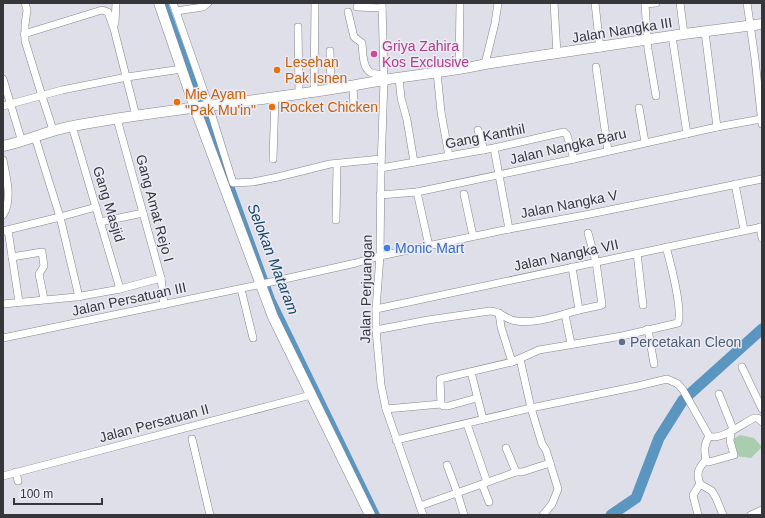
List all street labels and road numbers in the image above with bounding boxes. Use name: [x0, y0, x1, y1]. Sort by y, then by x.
street label: Jalan Nangka III: [571, 14, 673, 46]
street label: Gang Kanthil: [444, 120, 526, 152]
street label: Jalan Nangka Baru: [508, 125, 628, 167]
street label: Gang Amat Rejo I: [133, 153, 177, 263]
street label: Gang Masjid: [90, 164, 128, 244]
street label: Jalan Nangka V: [519, 187, 620, 221]
street label: Jalan Perjuangan: [357, 234, 375, 344]
street label: Jalan Nangka VII: [512, 236, 620, 274]
street label: Jalan Persatuan III: [70, 279, 188, 319]
street label: Jalan Persatuan II: [97, 401, 211, 445]

